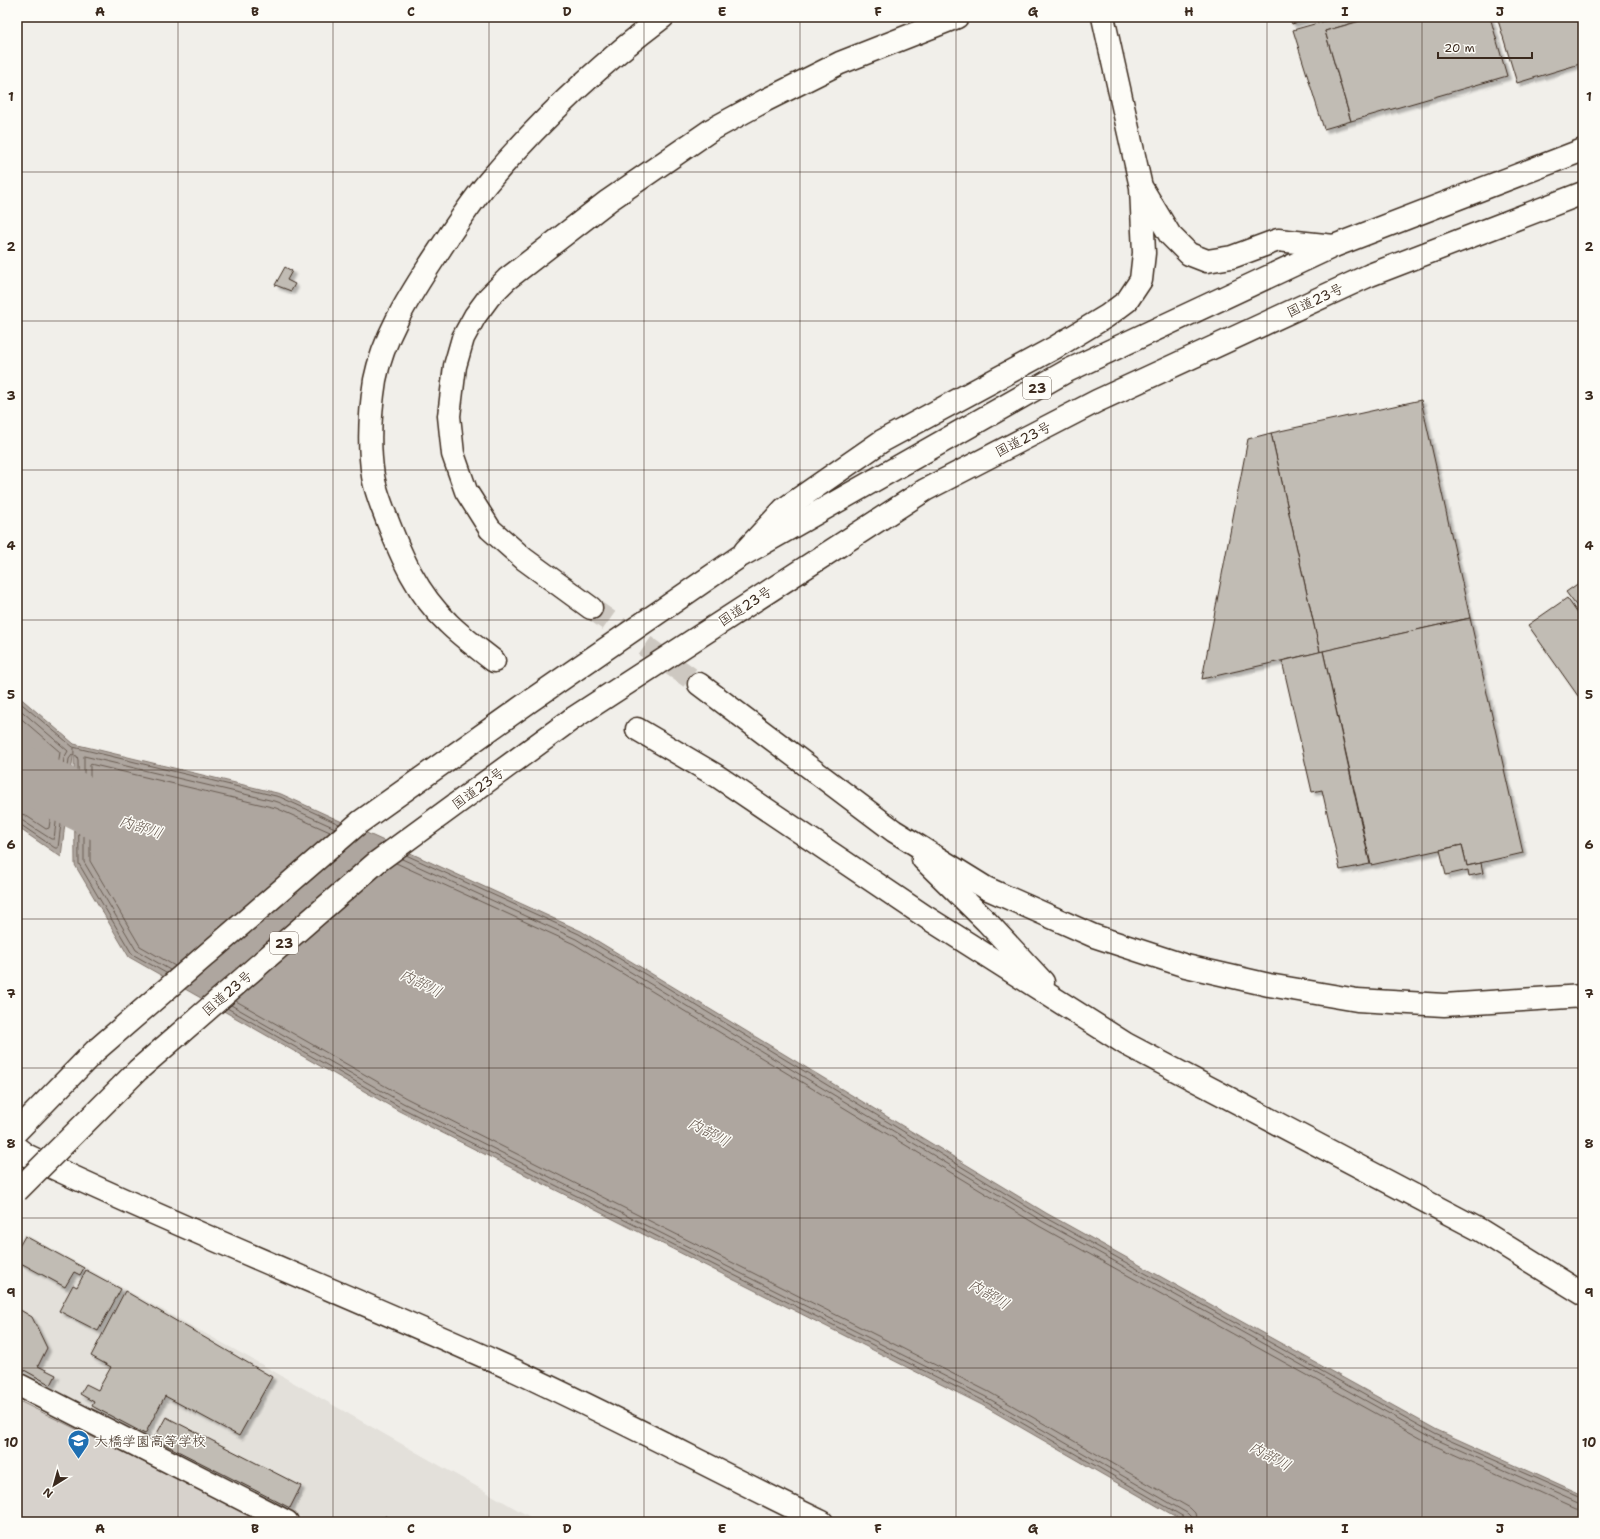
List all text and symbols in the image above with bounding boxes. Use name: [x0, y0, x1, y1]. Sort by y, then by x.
text: A: [95, 3, 105, 20]
text: B: [251, 3, 259, 20]
text: C: [407, 3, 415, 20]
text: D: [562, 3, 572, 20]
text: E: [718, 3, 727, 20]
text: F: [874, 3, 882, 20]
text: G: [1028, 3, 1039, 20]
text: H: [1184, 3, 1194, 20]
text: I: [1341, 3, 1349, 20]
text: J: [1496, 3, 1504, 20]
scale bar: [1438, 34, 1532, 60]
text: 20 m: [1444, 40, 1475, 56]
text: 1: [8, 88, 14, 105]
text: 1: [1586, 88, 1592, 105]
text: 2: [6, 238, 16, 255]
text: 2: [1584, 238, 1594, 255]
street label: 国道23号: [1284, 279, 1346, 321]
road number: 23: [1023, 377, 1051, 399]
text: 3: [6, 387, 16, 404]
text: 3: [1584, 387, 1594, 404]
street label: 国道23号: [992, 417, 1054, 461]
text: 4: [6, 537, 16, 554]
text: 4: [1584, 537, 1594, 554]
street label: 国道23号: [715, 582, 775, 630]
text: 5: [7, 686, 15, 703]
text: 5: [1585, 686, 1593, 703]
street label: 国道23号: [448, 763, 508, 813]
water label: 内部川: [117, 811, 165, 843]
text: 6: [6, 836, 16, 853]
text: 6: [1584, 836, 1594, 853]
road number: 23: [270, 932, 298, 954]
water label: 内部川: [396, 964, 446, 1002]
street label: 国道23号: [198, 966, 256, 1020]
text: 7: [6, 985, 16, 1002]
text: 7: [1584, 985, 1594, 1002]
water label: 内部川: [684, 1113, 734, 1151]
text: 8: [6, 1135, 16, 1152]
text: 8: [1584, 1135, 1594, 1152]
water label: 内部川: [965, 1274, 1013, 1314]
text: 9: [6, 1284, 16, 1301]
text: 9: [1584, 1284, 1594, 1301]
school or university icon: 大橋学園高等学校: [66, 1428, 92, 1461]
place label: 大橋学園高等学校: [94, 1432, 206, 1450]
text: 10: [4, 1434, 18, 1451]
text: 10: [1582, 1434, 1596, 1451]
water label: 内部川: [1245, 1436, 1295, 1476]
north arrow: [34, 1465, 74, 1505]
text: N: [40, 1484, 56, 1501]
text: A: [95, 1520, 105, 1537]
text: B: [251, 1520, 259, 1537]
text: C: [407, 1520, 415, 1537]
text: D: [562, 1520, 572, 1537]
text: E: [718, 1520, 727, 1537]
text: F: [874, 1520, 882, 1537]
text: G: [1028, 1520, 1039, 1537]
text: H: [1184, 1520, 1194, 1537]
text: I: [1341, 1520, 1349, 1537]
text: J: [1496, 1520, 1504, 1537]

